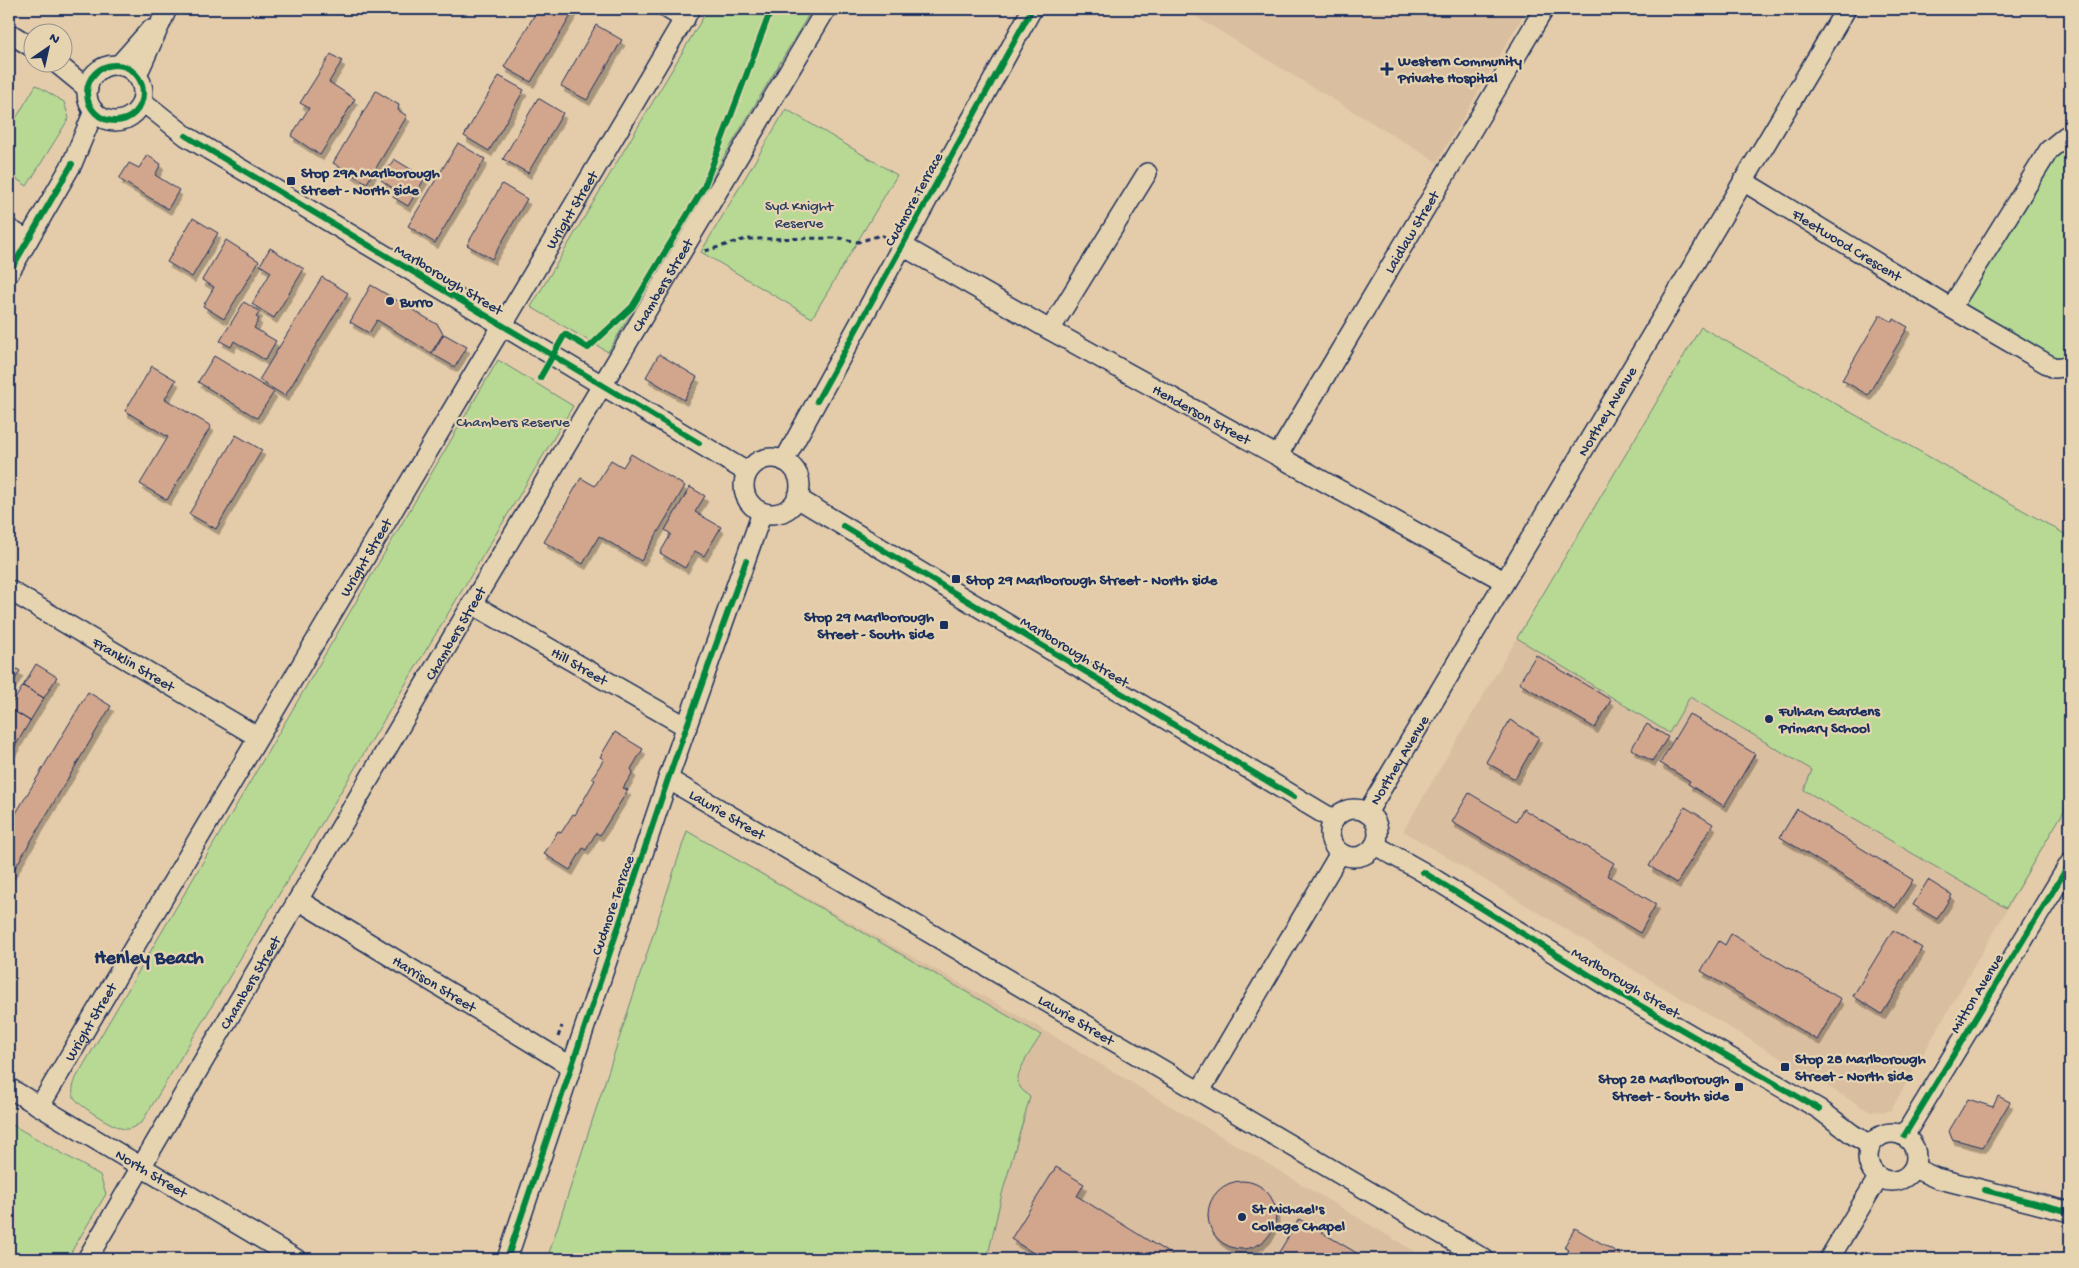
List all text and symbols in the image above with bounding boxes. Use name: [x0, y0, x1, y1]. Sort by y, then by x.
north arrow: [22, 22, 72, 72]
text: N: [45, 30, 62, 49]
place label: Western Community Private Hospital: [1397, 53, 1523, 88]
marker: Western Community Private Hospital: [1380, 62, 1394, 76]
street label: Cudmore Terrace: [882, 150, 948, 250]
place label: Stop 29A Marlborough Street - North side: [301, 165, 440, 200]
street label: Wright Street: [543, 167, 604, 253]
marker: Stop 29A Marlborough Street - North side: [285, 175, 297, 187]
street label: Laidlaw Street: [1381, 187, 1445, 277]
park label: Syd Knight Reserve: [765, 198, 835, 233]
street label: Fleetwood Crescent: [1787, 205, 1906, 288]
street label: Chambers Street: [629, 235, 699, 336]
street label: Marlborough Street: [390, 241, 507, 321]
place label: Burro: [399, 294, 433, 312]
marker: Burro: [384, 295, 396, 307]
street label: Northey Avenue: [1575, 364, 1642, 460]
street label: Henderson Street: [1149, 381, 1255, 451]
park label: Chambers Reserve: [456, 414, 570, 432]
street label: Wright Street: [337, 514, 398, 600]
place label: Stop 29 Marlborough Street - North side: [966, 572, 1219, 590]
marker: Stop 29 Marlborough Street - North side: [950, 573, 962, 585]
street label: Chambers Street: [422, 583, 492, 684]
place label: Stop 29 Marlborough Street - South side: [804, 609, 935, 644]
street label: Marlborough Street: [1016, 613, 1133, 693]
marker: Stop 29 Marlborough Street - South side: [938, 619, 950, 631]
street label: Franklin Street: [88, 634, 179, 698]
street label: Hill Street: [547, 644, 612, 691]
place label: Fulham Gardens Primary School: [1778, 703, 1881, 738]
street label: Northey Avenue: [1367, 713, 1434, 809]
marker: Fulham Gardens Primary School: [1763, 713, 1775, 725]
street label: Lawrie Street: [685, 786, 769, 846]
street label: Cudmore Terrace: [588, 853, 639, 958]
street label: Chambers Street: [217, 932, 287, 1033]
street label: Marlborough Street: [1567, 944, 1684, 1024]
district label: Henley Beach: [94, 948, 204, 971]
street label: Mitton Avenue: [1947, 951, 2009, 1037]
street label: Harrison Street: [388, 953, 480, 1018]
street label: Wright Street: [62, 979, 123, 1065]
street label: Lawrie Street: [1034, 992, 1119, 1051]
place label: Stop 28 Marlborough Street - North side: [1795, 1051, 1926, 1086]
marker: Stop 28 Marlborough Street - North side: [1779, 1061, 1791, 1073]
place label: Stop 28 Marlborough Street - South side: [1598, 1071, 1730, 1106]
marker: Stop 28 Marlborough Street - South side: [1733, 1081, 1745, 1093]
street label: North Street: [111, 1146, 191, 1204]
place label: St Michael's College Chapel: [1251, 1201, 1346, 1236]
marker: St Michael's College Chapel: [1236, 1211, 1248, 1223]

